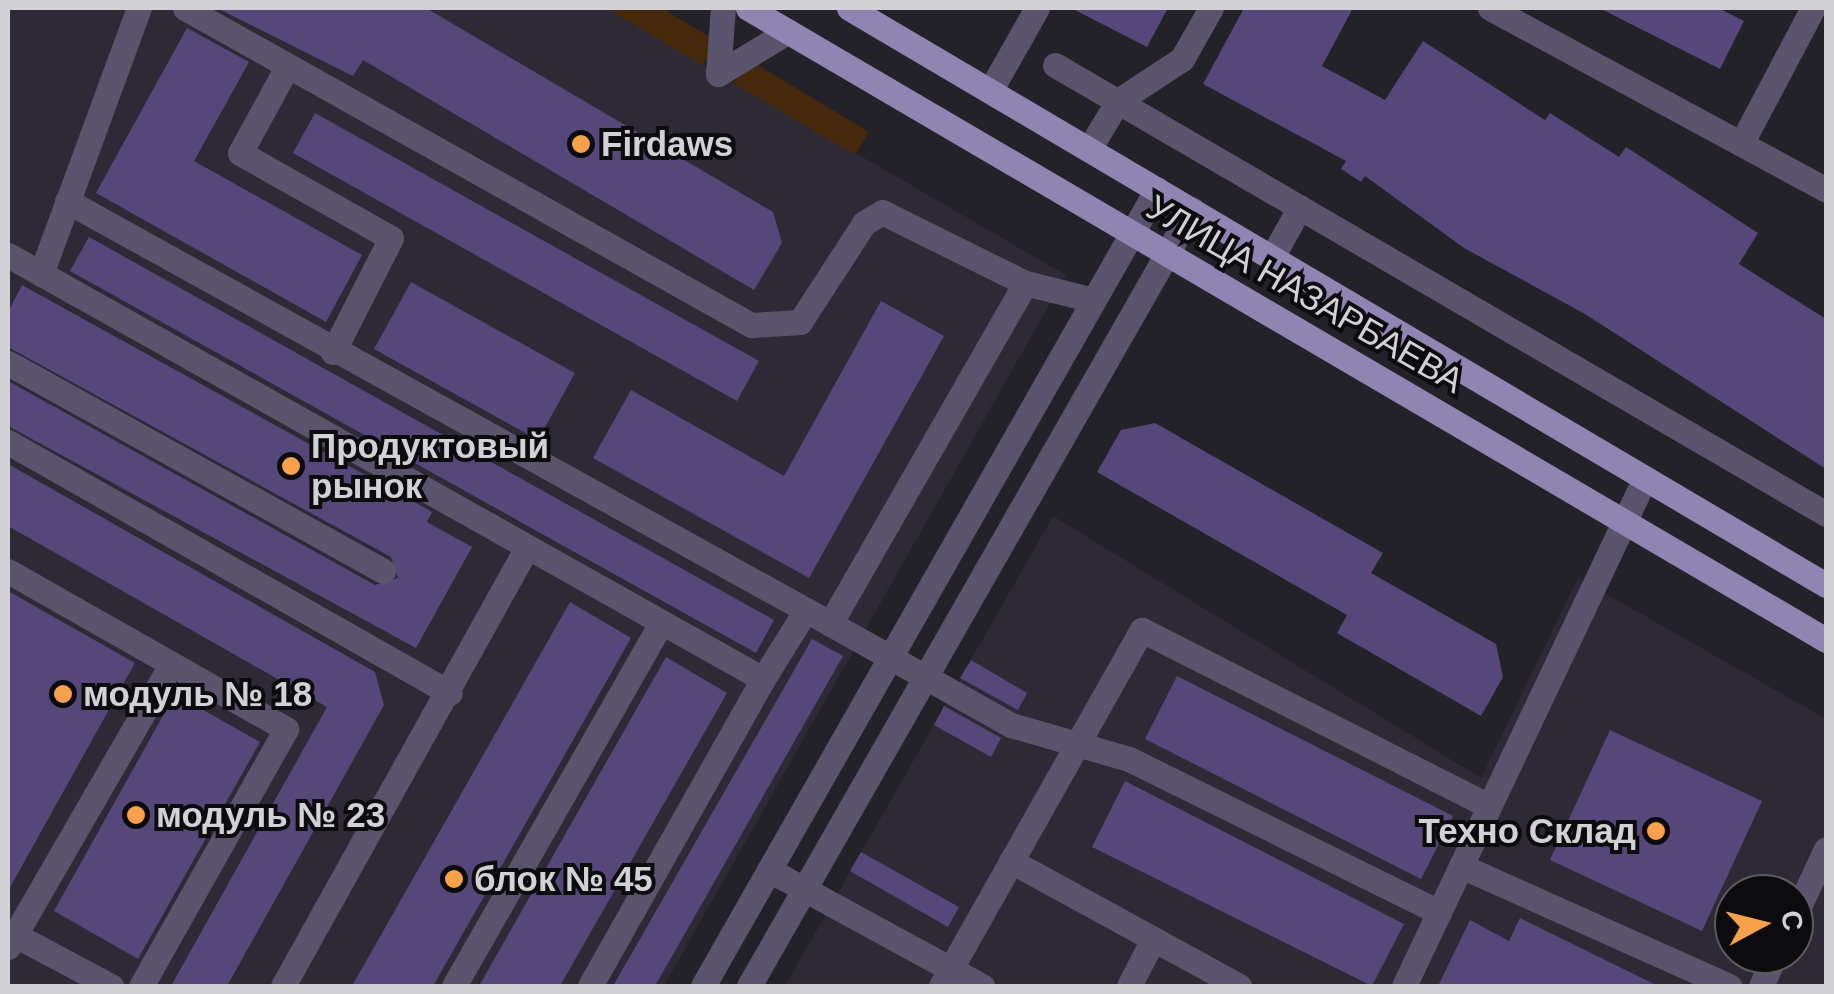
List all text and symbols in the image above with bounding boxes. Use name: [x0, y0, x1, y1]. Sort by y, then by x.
place label: Firdaws: [601, 123, 733, 165]
marker: Firdaws: [570, 133, 592, 155]
street label: УЛИЦА НАЗАРБАЕВА: [1139, 186, 1471, 402]
place label: Продуктовый рынок: [311, 425, 549, 507]
marker: Продуктовый рынок: [280, 455, 302, 477]
place label: модуль № 18: [83, 673, 312, 715]
marker: модуль № 18: [52, 683, 74, 705]
place label: модуль № 23: [156, 794, 385, 836]
marker: модуль № 23: [125, 804, 147, 826]
place label: Техно Склад: [1419, 810, 1636, 852]
marker: Техно Склад: [1645, 820, 1667, 842]
place label: блок № 45: [474, 858, 653, 900]
marker: блок № 45: [443, 868, 465, 890]
north arrow: [1714, 874, 1814, 974]
text: С: [1776, 909, 1809, 932]

